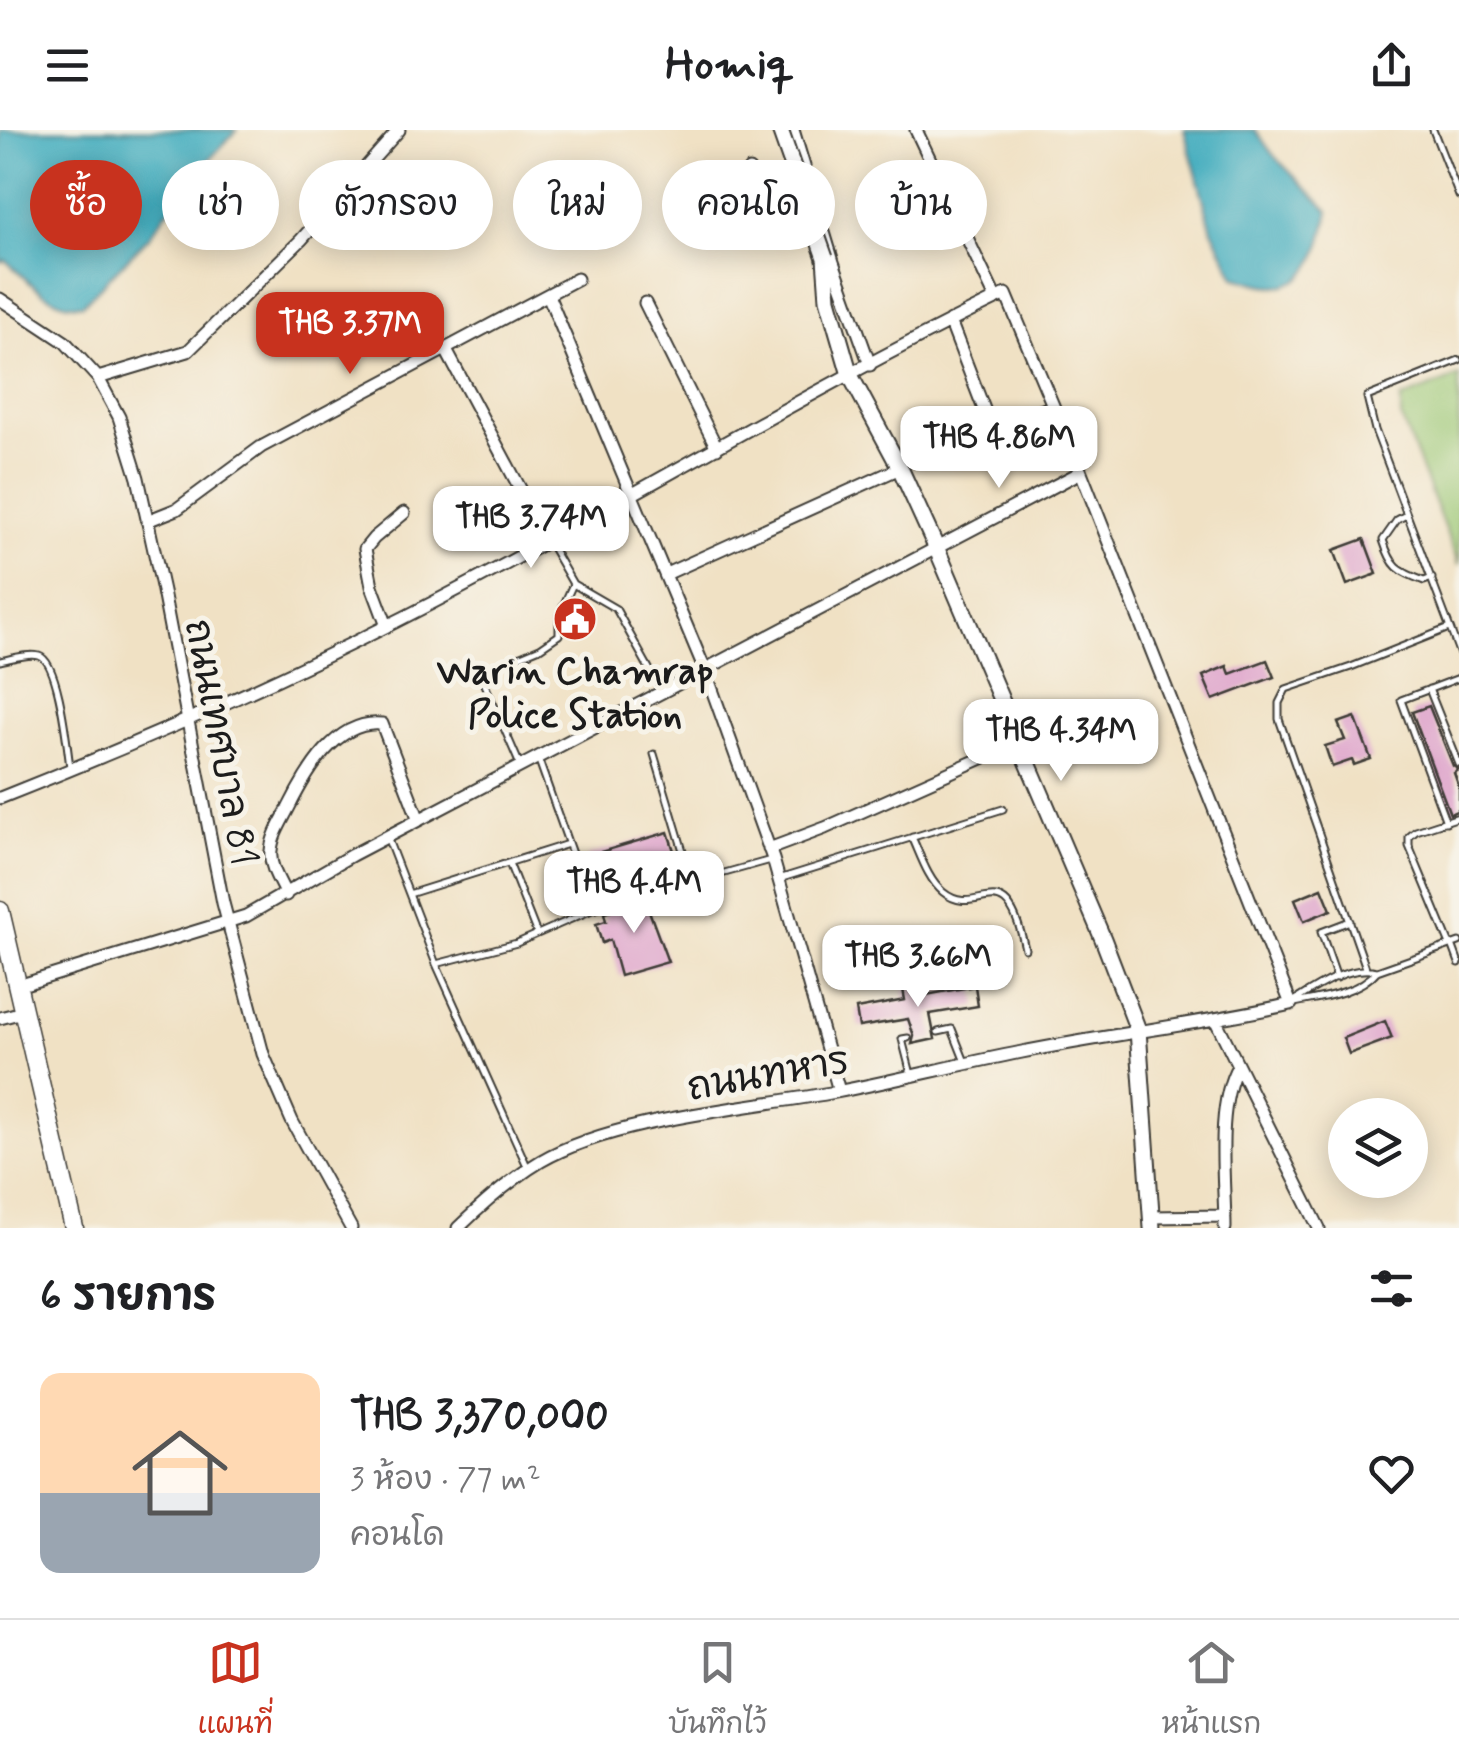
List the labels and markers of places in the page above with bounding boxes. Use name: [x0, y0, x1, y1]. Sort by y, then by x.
pin: THB 3.37M: [236, 292, 464, 377]
pin: THB 4.86M: [885, 406, 1113, 491]
pin: THB 3.74M: [417, 486, 645, 571]
public building icon: Warin Chamrap Police Station: [552, 596, 598, 642]
place label: Warin Chamrap Police Station: [437, 648, 713, 741]
pin: THB 4.34M: [947, 699, 1175, 784]
pin: THB 4.4M: [531, 851, 737, 936]
pin: THB 3.66M: [804, 925, 1032, 1010]

